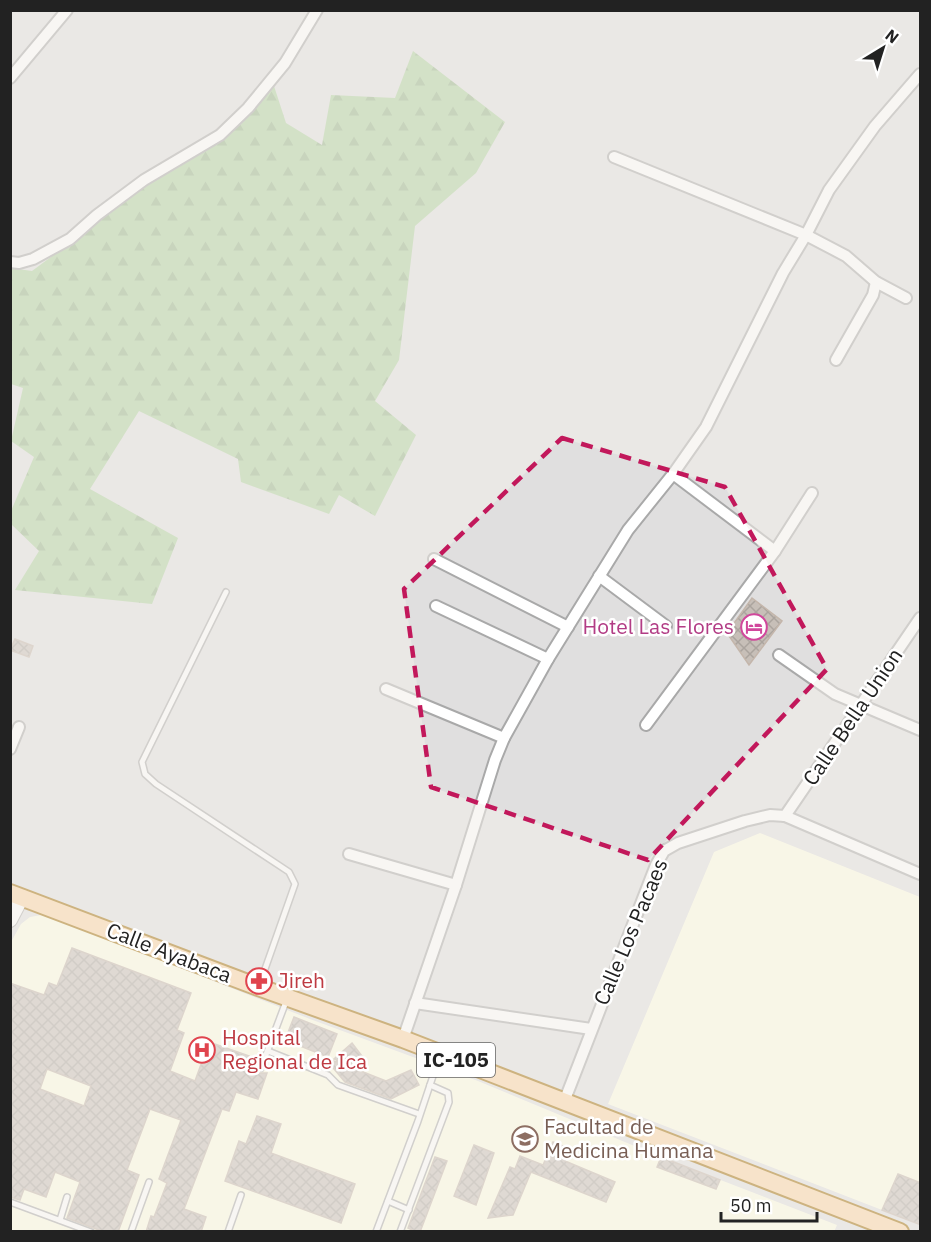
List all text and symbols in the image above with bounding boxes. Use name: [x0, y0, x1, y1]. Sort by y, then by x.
north arrow: [853, 18, 913, 78]
text: N: [882, 25, 903, 48]
place label: Hotel Las Flores: [582, 612, 734, 640]
hotel icon: Hotel Las Flores: [739, 612, 769, 642]
street label: Calle Bella Union: [796, 642, 908, 791]
street label: Calle Los Pacaes: [587, 854, 674, 1009]
street label: Calle Ayabaca: [103, 915, 236, 989]
pharmacy icon: Jireh: [244, 966, 274, 996]
place label: Jireh: [278, 966, 325, 994]
place label: Hospital Regional de Ica: [222, 1023, 367, 1075]
hospital icon: Hospital Regional de Ica: [187, 1035, 217, 1065]
road number: IC-105: [417, 1043, 495, 1077]
place label: Facultad de Medicina Humana: [544, 1112, 713, 1164]
school or university icon: Facultad de Medicina Humana: [510, 1124, 540, 1154]
scale bar: [721, 1185, 817, 1223]
text: 50 m: [730, 1194, 772, 1217]

